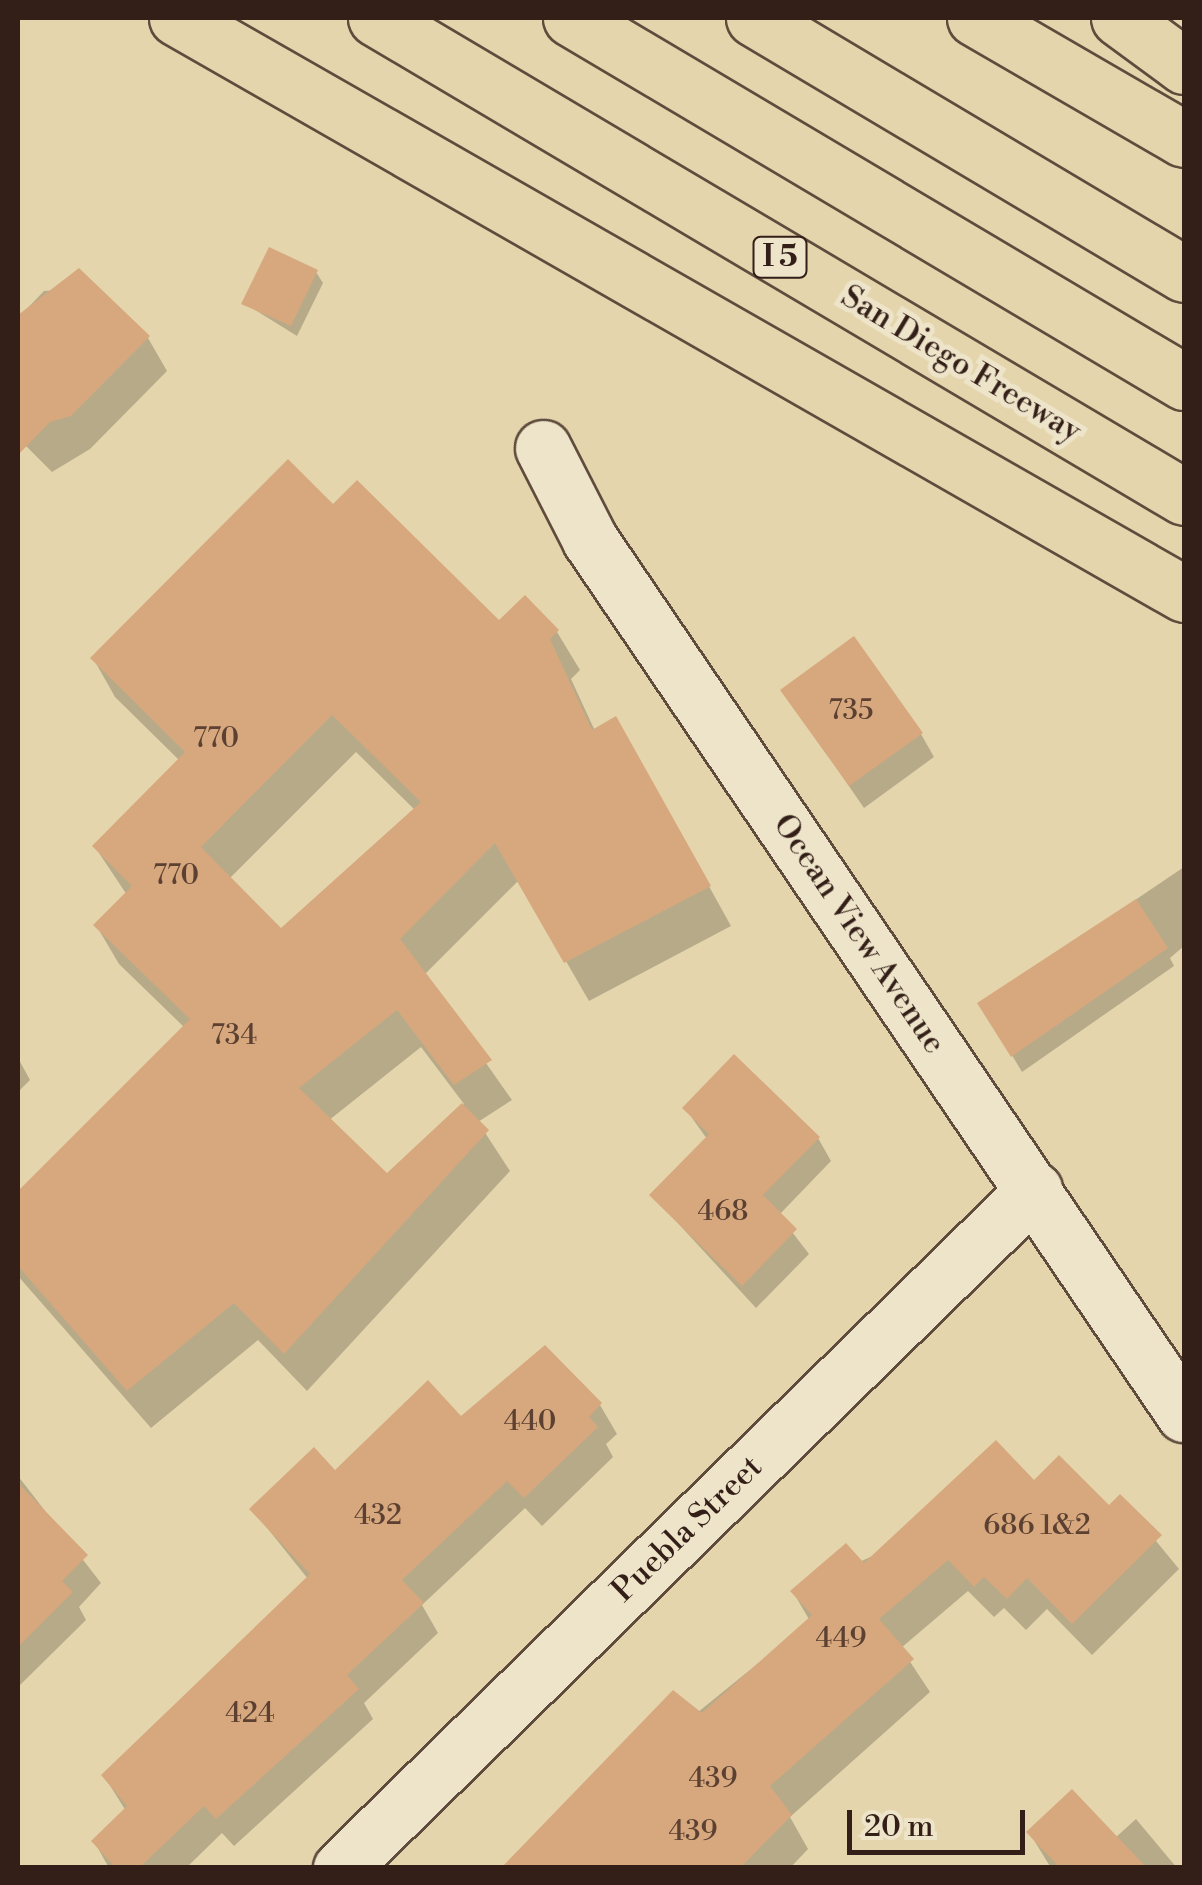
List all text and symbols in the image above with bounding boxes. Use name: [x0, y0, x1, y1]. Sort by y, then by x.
road number: I 5: [752, 232, 808, 282]
street label: San Diego Freeway: [834, 277, 1088, 451]
house number: 735: [829, 694, 873, 728]
house number: 770: [193, 722, 239, 756]
street label: Ocean View Avenue: [765, 807, 953, 1061]
house number: 770: [153, 859, 199, 893]
house number: 734: [211, 1019, 257, 1053]
house number: 468: [698, 1195, 748, 1229]
house number: 440: [504, 1405, 556, 1439]
street label: Puebla Street: [604, 1448, 770, 1610]
house number: 432: [354, 1499, 402, 1533]
house number: 686 1&2: [983, 1509, 1091, 1543]
house number: 449: [816, 1622, 866, 1656]
house number: 424: [225, 1697, 275, 1731]
house number: 439: [688, 1762, 738, 1796]
scale bar: [852, 1790, 1030, 1852]
text: 20 m: [864, 1808, 933, 1846]
house number: 439: [668, 1815, 718, 1849]

